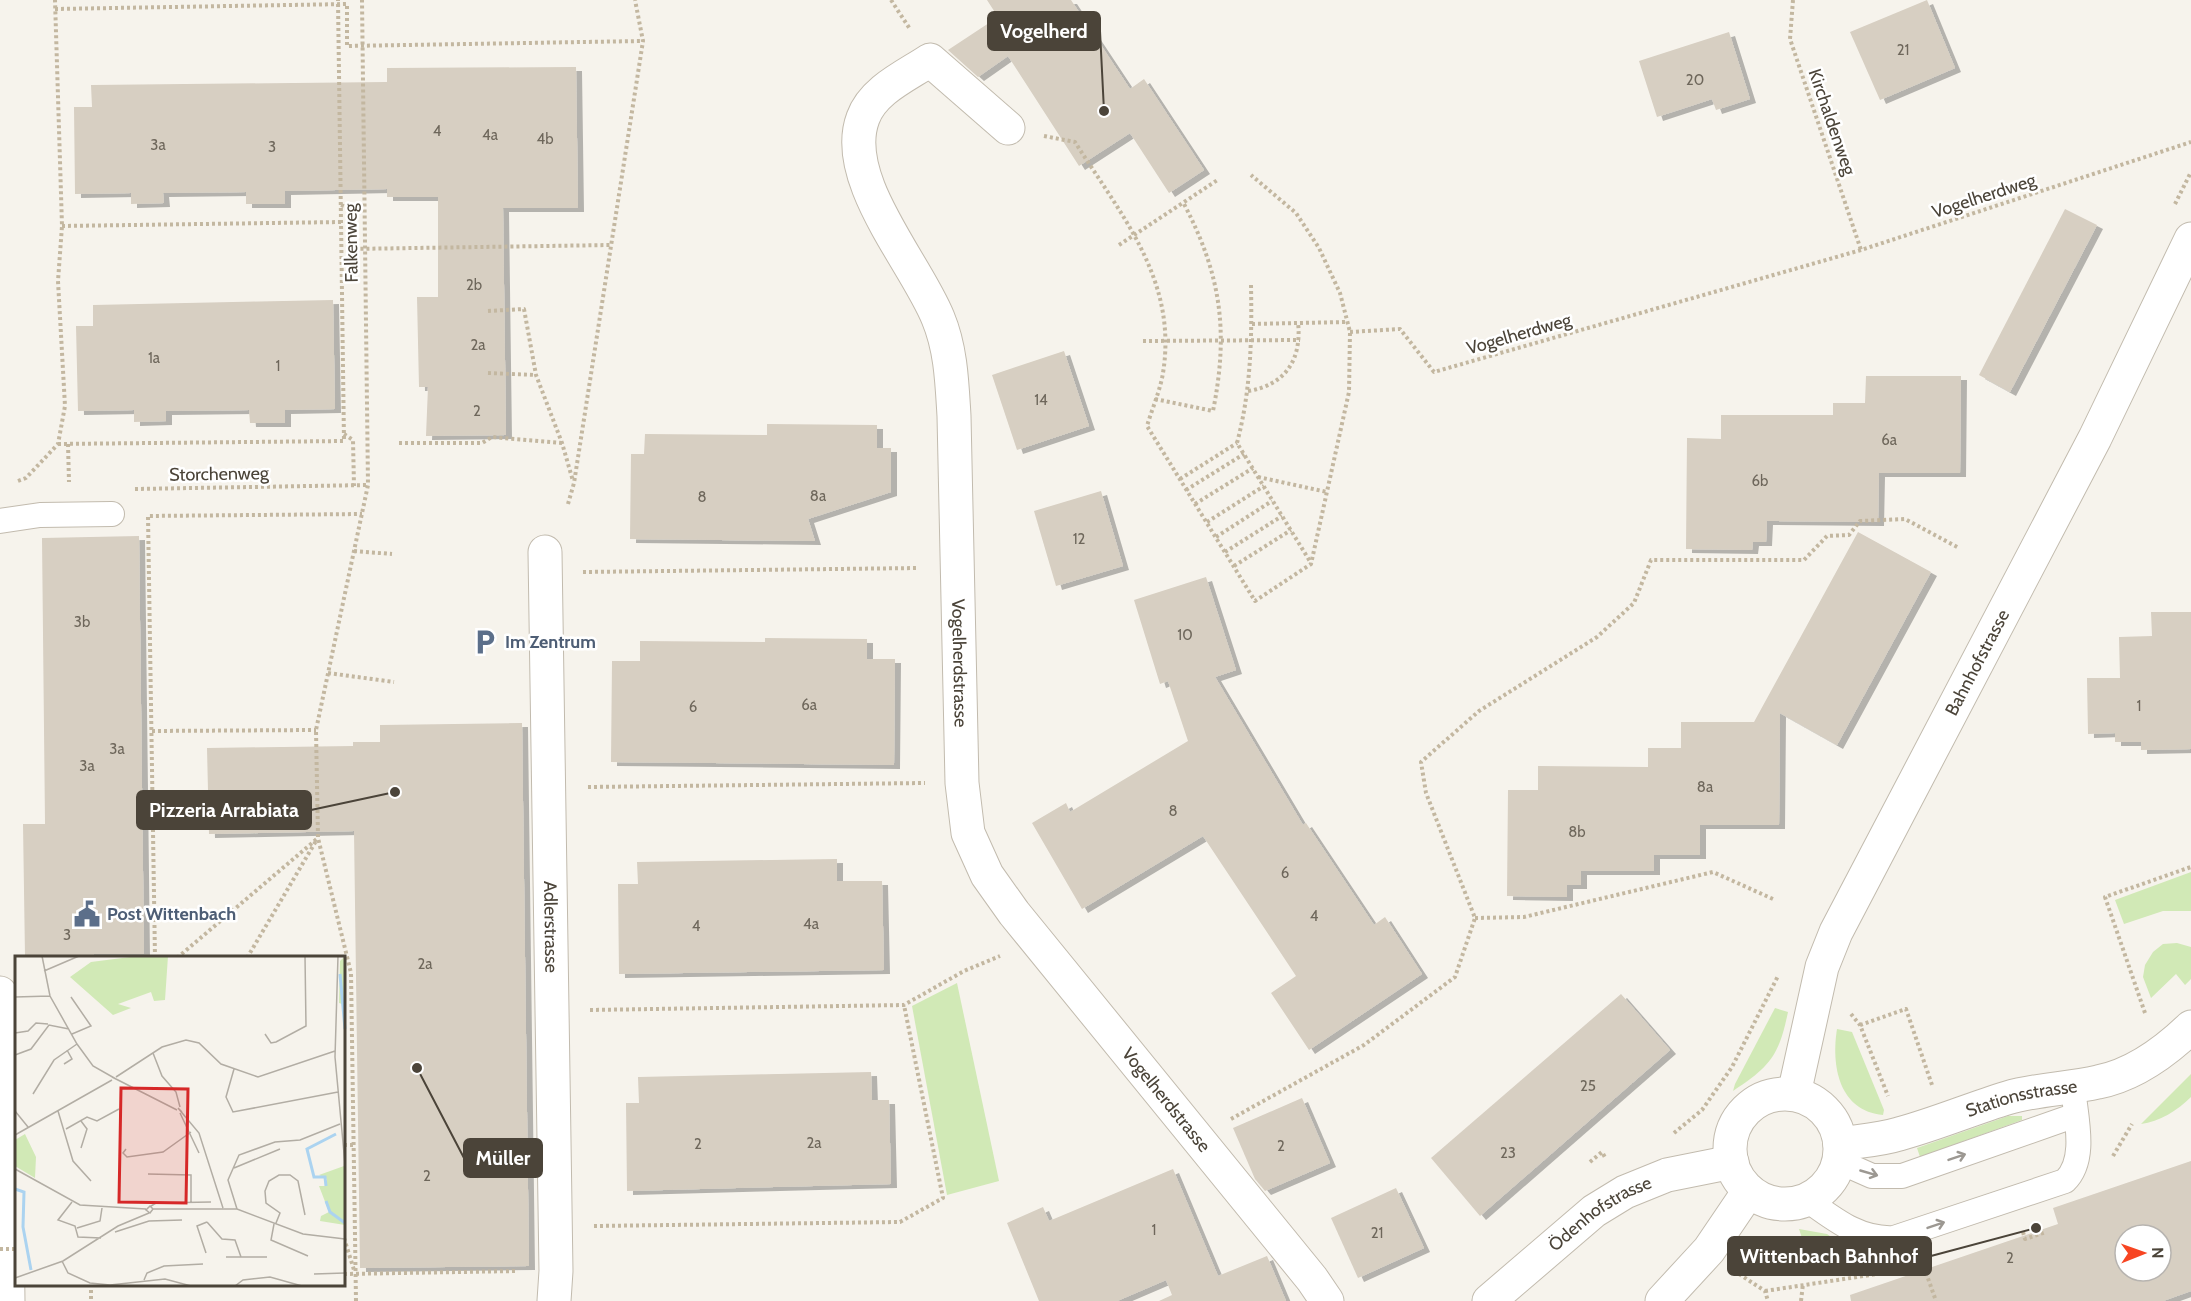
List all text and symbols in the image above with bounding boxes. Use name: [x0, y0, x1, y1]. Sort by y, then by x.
callout: Vogelherd: [988, 12, 1100, 50]
text: Vogelherd: [1000, 19, 1088, 43]
house number: 21: [1897, 41, 1909, 59]
street label: Kirchaldenweg: [1804, 66, 1861, 179]
house number: 20: [1686, 71, 1704, 89]
house number: 4: [433, 122, 442, 140]
house number: 4a: [482, 126, 499, 144]
house number: 4b: [537, 130, 554, 148]
house number: 3a: [150, 136, 166, 154]
house number: 3: [268, 138, 276, 156]
street label: Vogelherdweg: [1929, 169, 2040, 223]
street label: Falkenweg: [339, 202, 363, 283]
house number: 2b: [466, 276, 482, 294]
street label: Vogelherdweg: [1464, 308, 1575, 359]
house number: 2a: [470, 336, 486, 354]
house number: 1a: [148, 349, 161, 367]
house number: 1: [276, 357, 280, 375]
house number: 14: [1034, 391, 1048, 409]
house number: 2: [473, 402, 481, 420]
house number: 6a: [1881, 431, 1898, 449]
street label: Storchenweg: [169, 462, 270, 486]
house number: 6b: [1752, 472, 1768, 490]
house number: 8a: [810, 487, 827, 505]
house number: 8: [697, 488, 707, 506]
house number: 12: [1073, 530, 1086, 548]
street label: Vogelherdstrasse: [947, 599, 972, 728]
street label: Bahnhofstrasse: [1940, 606, 2014, 719]
house number: 3b: [74, 613, 90, 631]
house number: 10: [1177, 626, 1193, 644]
parking icon: Im Zentrum: [470, 627, 500, 657]
place label: Im Zentrum: [505, 631, 596, 653]
house number: 6a: [801, 696, 818, 714]
house number: 1: [2137, 697, 2141, 715]
house number: 6: [689, 698, 697, 716]
house number: 3a: [109, 740, 125, 758]
house number: 3a: [79, 757, 95, 775]
house number: 8a: [1697, 778, 1714, 796]
callout: Pizzeria Arrabiata: [137, 791, 311, 829]
text: Pizzeria Arrabiata: [149, 798, 299, 822]
house number: 8: [1168, 802, 1178, 820]
house number: 8b: [1568, 823, 1586, 841]
house number: 6: [1281, 864, 1289, 882]
street label: Adlerstrasse: [539, 881, 562, 973]
public building icon: Post Wittenbach: [72, 899, 102, 929]
place label: Post Wittenbach: [107, 903, 236, 925]
house number: 4: [1310, 907, 1319, 925]
house number: 4a: [803, 915, 820, 933]
house number: 4: [692, 917, 701, 935]
house number: 3: [63, 926, 71, 944]
house number: 2a: [417, 955, 433, 973]
inset map: [15, 956, 345, 1286]
street label: Vogelherdstrasse: [1117, 1043, 1215, 1157]
street label: Stationsstrasse: [1963, 1075, 2079, 1122]
house number: 25: [1580, 1077, 1596, 1095]
house number: 2a: [806, 1134, 822, 1152]
house number: 2: [694, 1135, 702, 1153]
house number: 2: [1277, 1137, 1285, 1155]
callout: Müller: [464, 1139, 542, 1177]
house number: 23: [1500, 1144, 1516, 1162]
text: Müller: [476, 1146, 531, 1170]
one-way arrow: [1947, 1150, 1966, 1161]
house number: 2: [423, 1167, 431, 1185]
one-way arrow: [1859, 1168, 1878, 1179]
street label: Ödenhofstrasse: [1544, 1171, 1655, 1256]
one-way arrow: [1926, 1219, 1945, 1230]
house number: 1: [1152, 1221, 1156, 1239]
north arrow: [2113, 1223, 2173, 1283]
house number: 21: [1371, 1224, 1383, 1242]
callout: Wittenbach Bahnhof: [1728, 1237, 1931, 1275]
text: Wittenbach Bahnhof: [1740, 1244, 1919, 1268]
text: N: [2148, 1247, 2167, 1259]
house number: 2: [2006, 1249, 2014, 1267]

